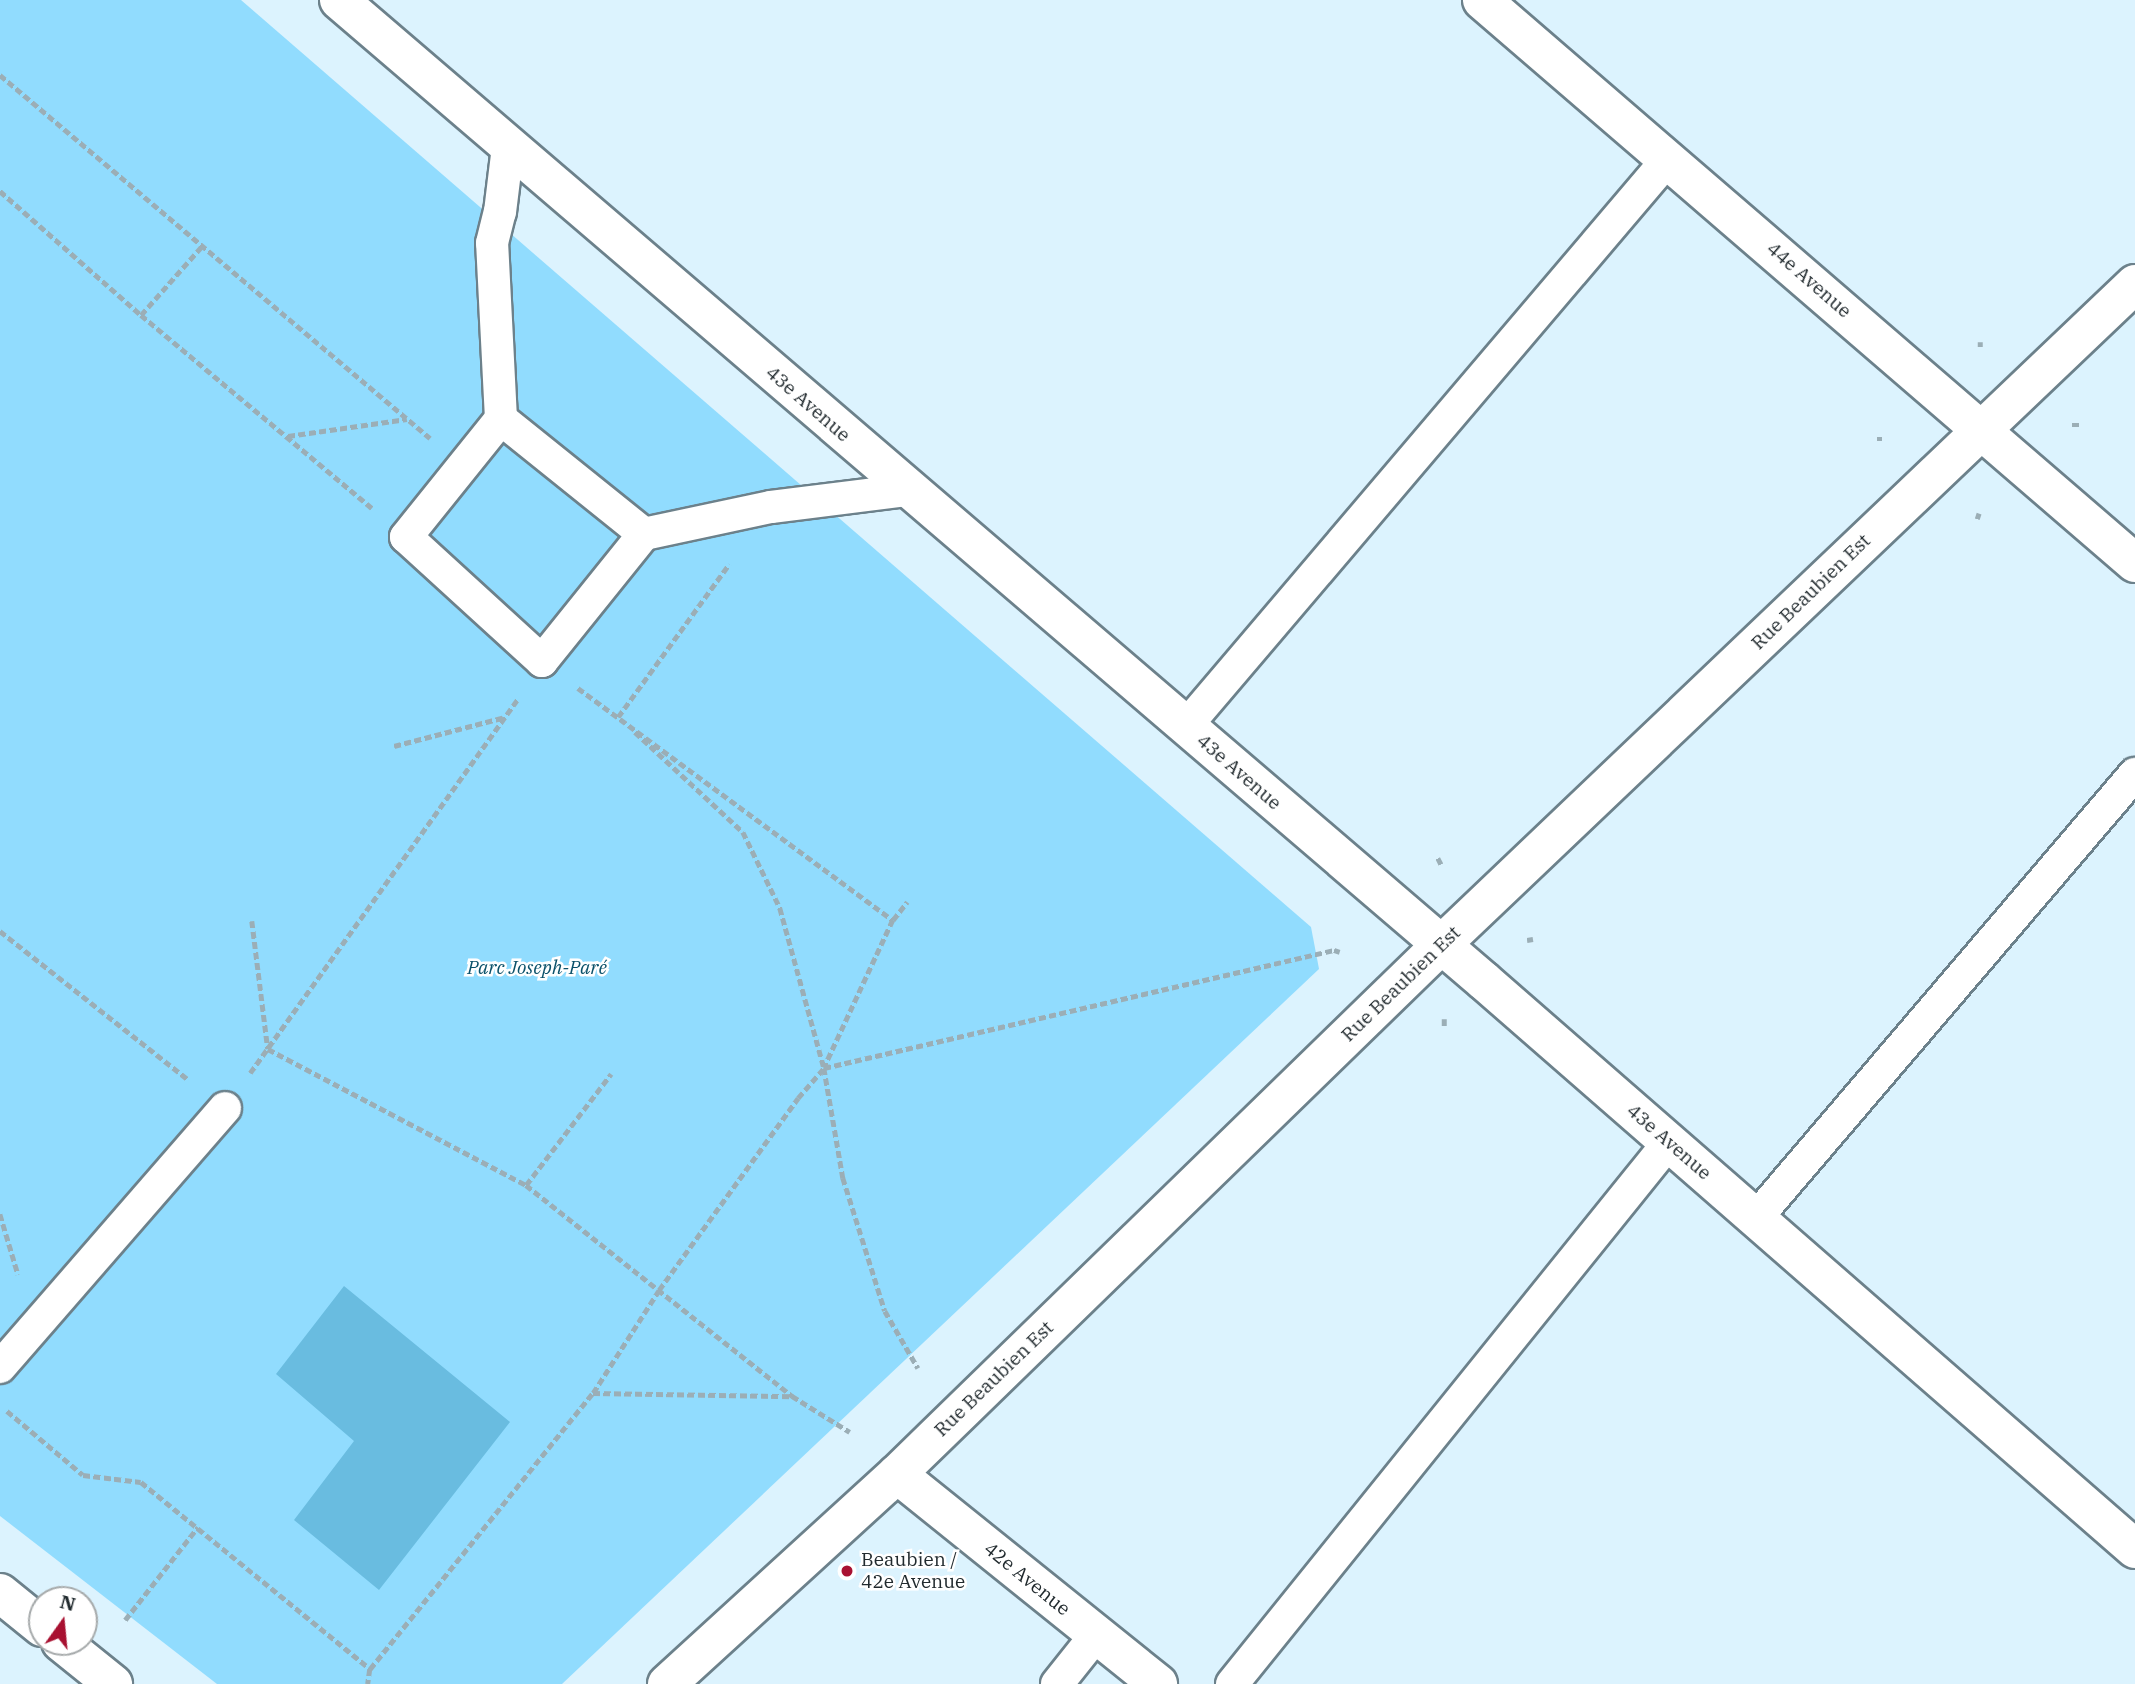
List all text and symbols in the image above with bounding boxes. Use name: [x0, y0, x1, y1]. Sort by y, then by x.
street label: 44e Avenue: [1762, 237, 1856, 323]
street label: 43e Avenue: [761, 361, 855, 447]
street label: Rue Beaubien Est: [1747, 530, 1875, 654]
street label: 43e Avenue: [1192, 729, 1286, 815]
street label: Rue Beaubien Est: [1337, 922, 1465, 1046]
park label: Parc Joseph-Paré: [467, 957, 607, 979]
street label: 43e Avenue: [1622, 1099, 1716, 1185]
street label: Rue Beaubien Est: [930, 1317, 1058, 1441]
street label: 42e Avenue: [979, 1537, 1075, 1621]
place label: Beaubien / 42e Avenue: [861, 1549, 965, 1593]
marker: Beaubien / 42e Avenue: [839, 1563, 855, 1579]
north arrow: [28, 1586, 98, 1656]
text: N: [58, 1589, 78, 1616]

